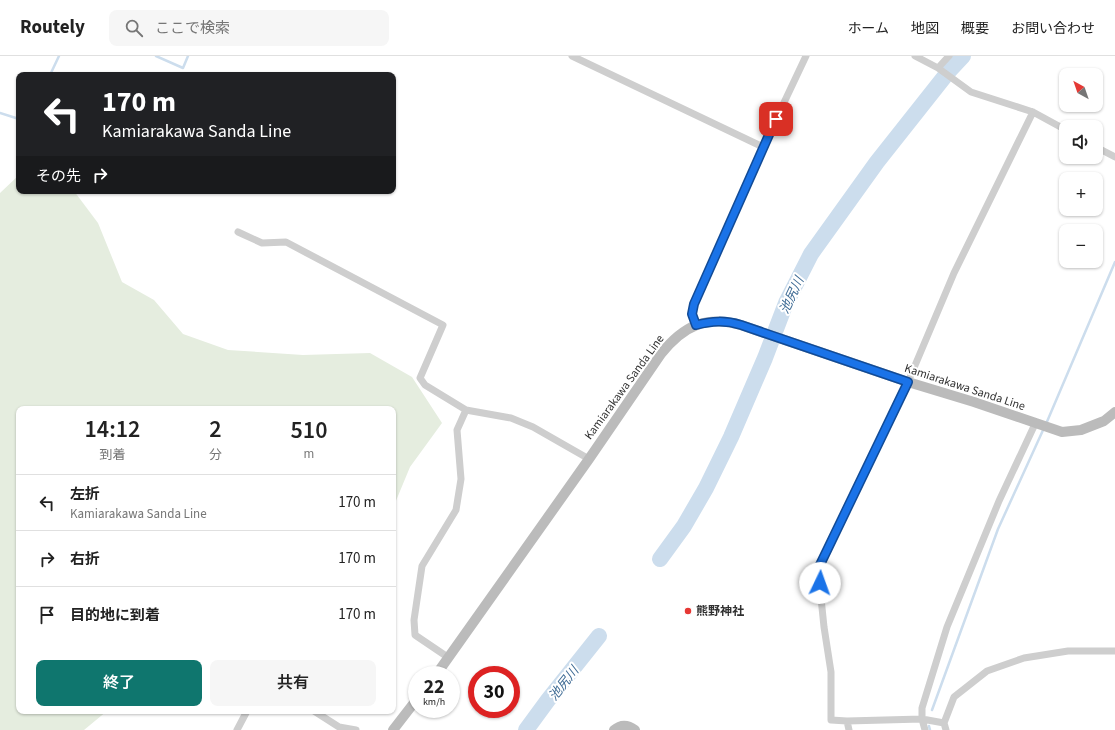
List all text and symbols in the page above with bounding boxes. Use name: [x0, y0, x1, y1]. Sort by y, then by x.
search box: [109, 10, 389, 46]
text: Routely: [20, 14, 85, 41]
icon: search: [123, 17, 145, 39]
text: ここで検索: [155, 18, 230, 39]
text: ホーム: [847, 19, 889, 39]
text: 地図: [911, 19, 939, 39]
text: 概要: [961, 19, 989, 39]
text: お問い合わせ: [1011, 19, 1095, 39]
north arrow: [1059, 68, 1103, 112]
map controls: [1059, 68, 1103, 268]
text: 170 m: [102, 82, 176, 122]
icon: left: [36, 88, 88, 140]
pin: [759, 102, 793, 136]
icon: arrive: [765, 108, 787, 130]
text: Kamiarakawa Sanda Line: [102, 119, 291, 144]
button: sound: [1059, 120, 1103, 164]
icon: right: [89, 164, 111, 186]
text: その先: [36, 166, 81, 187]
button: +: [1059, 172, 1103, 216]
button: −: [1059, 224, 1103, 268]
water label: 池尻川: [776, 272, 809, 317]
street label: Kamiarakawa Sanda Line: [580, 331, 668, 443]
street label: Kamiarakawa Sanda Line: [902, 360, 1027, 415]
text: 14:12: [85, 412, 140, 447]
text: 2: [209, 412, 222, 447]
text: 510: [291, 413, 327, 448]
text: m: [304, 445, 314, 463]
text: 到着: [99, 446, 125, 464]
text: 分: [209, 446, 222, 464]
text: 左折: [70, 484, 100, 505]
icon: left: [36, 492, 58, 514]
text: 170 m: [338, 492, 376, 513]
text: Kamiarakawa Sanda Line: [70, 505, 207, 523]
icon: right: [36, 548, 58, 570]
text: 170 m: [338, 548, 376, 569]
text: 右折: [70, 549, 100, 570]
position arrow: [799, 562, 841, 604]
place label: 熊野神社: [696, 603, 744, 620]
icon: arrive: [36, 604, 58, 626]
text: 170 m: [338, 604, 376, 625]
text: 目的地に到着: [70, 605, 160, 626]
marker: 熊野神社: [683, 606, 693, 616]
button: 終了: [36, 660, 202, 706]
button: 共有: [210, 660, 376, 706]
water label: 池尻川: [545, 661, 584, 705]
speed limit sign: 30: [468, 666, 520, 718]
text: 22: [423, 673, 445, 701]
text: km/h: [423, 695, 445, 709]

